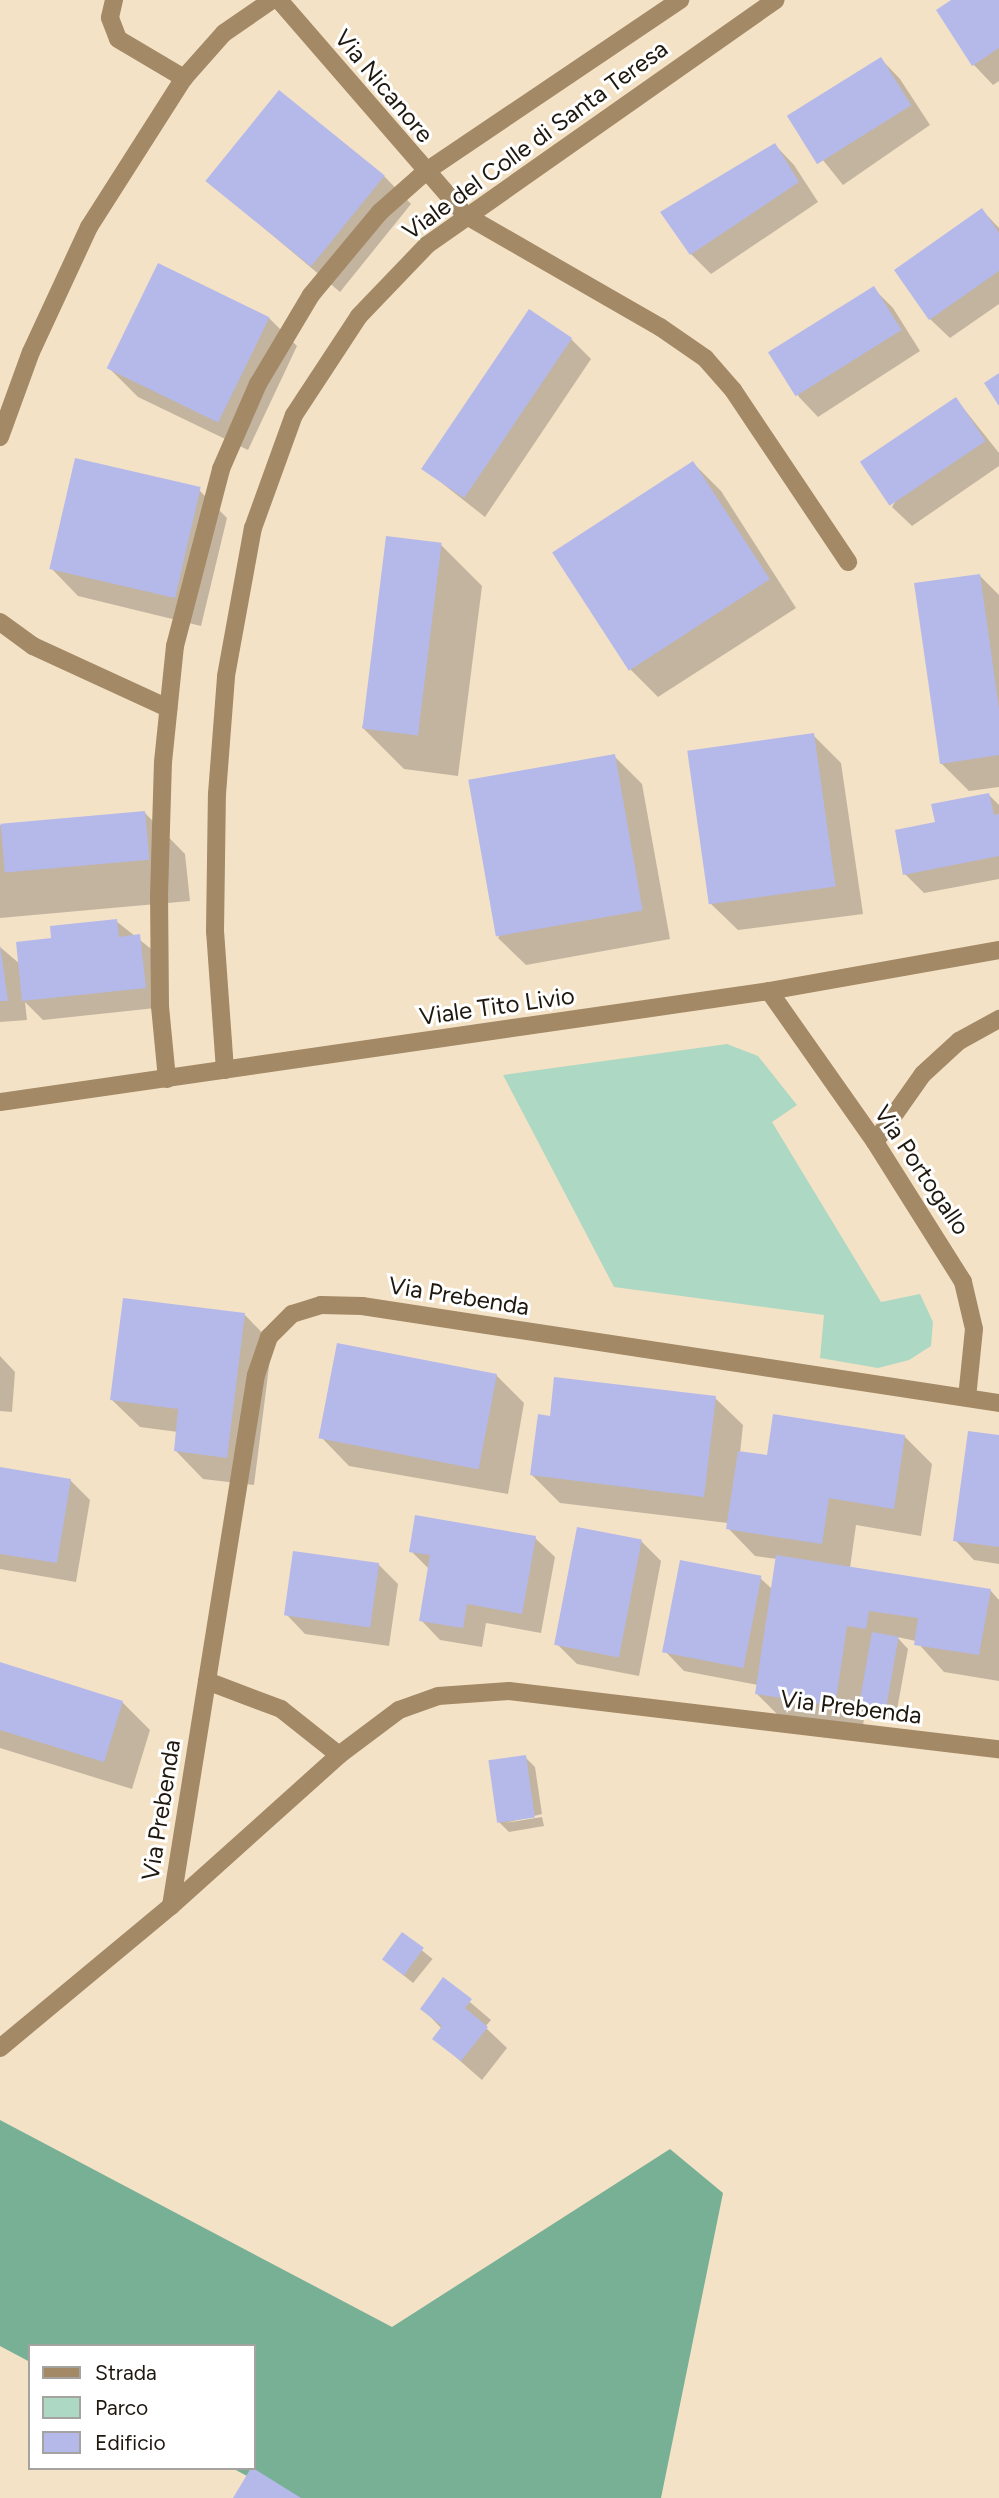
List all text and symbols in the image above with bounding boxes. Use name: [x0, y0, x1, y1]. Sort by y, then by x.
street label: Via Nicanore: [329, 24, 439, 148]
street label: Viale del Colle di Santa Teresa: [397, 34, 673, 246]
street label: Viale Tito Livio: [418, 981, 576, 1031]
street label: Via Portogallo: [868, 1100, 976, 1240]
street label: Via Prebenda: [387, 1271, 531, 1321]
street label: Via Prebenda: [779, 1684, 923, 1730]
street label: Via Prebenda: [136, 1738, 186, 1882]
legend: [28, 2344, 256, 2470]
text: Strada: [95, 2360, 157, 2385]
text: Parco: [95, 2395, 148, 2420]
text: Edificio: [95, 2430, 166, 2455]

